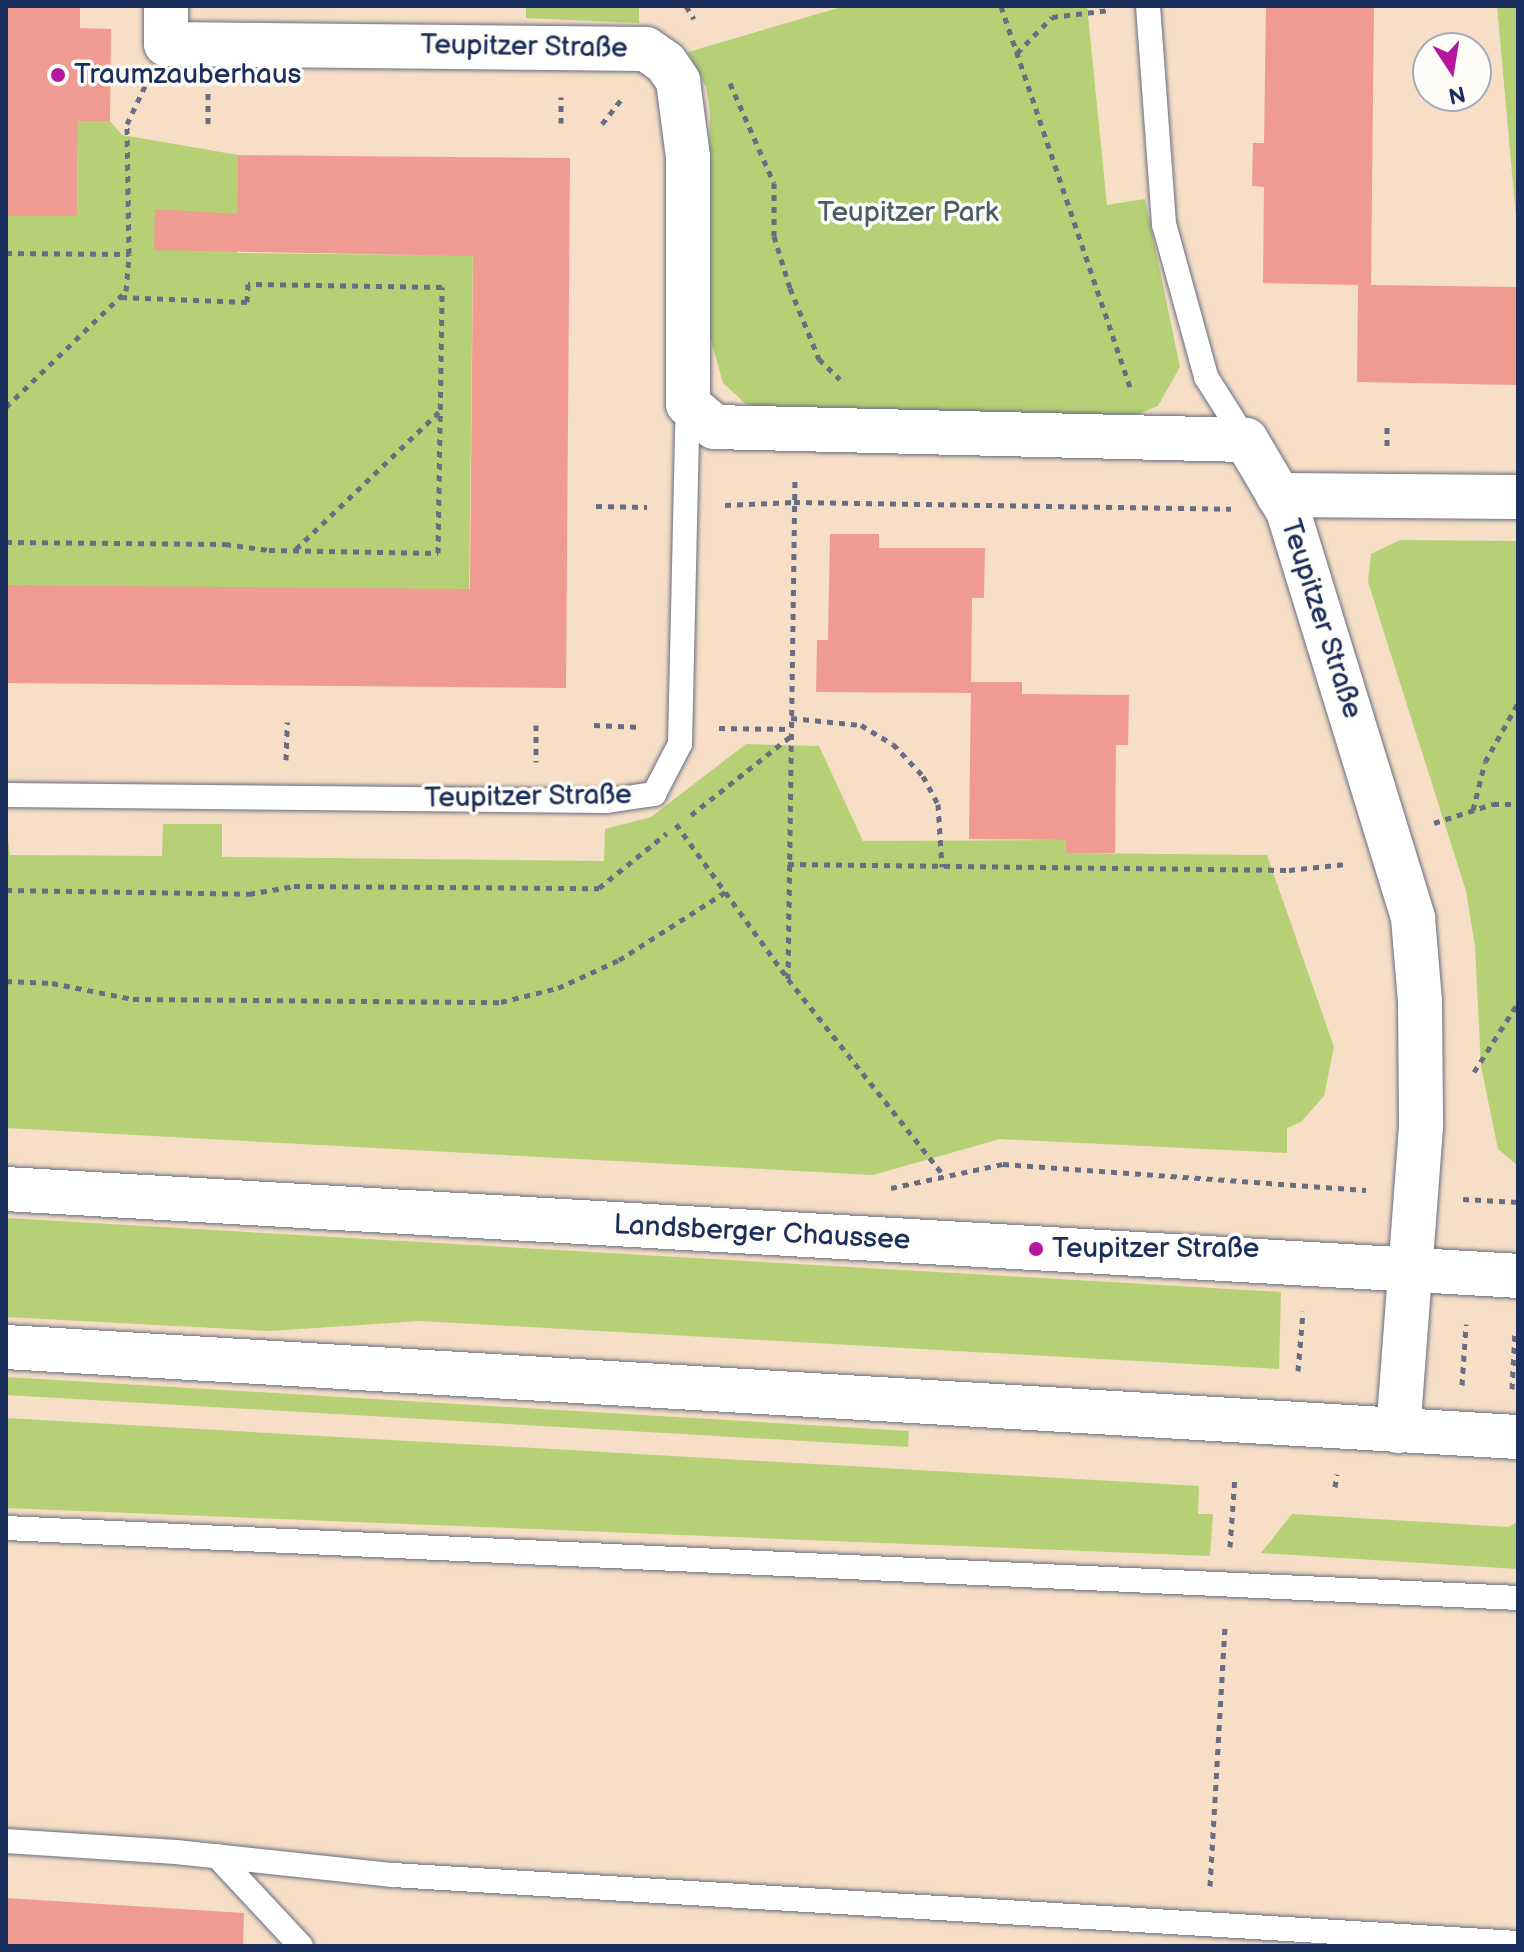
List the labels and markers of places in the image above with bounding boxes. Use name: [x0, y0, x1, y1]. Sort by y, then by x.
place label: Traumzauberhaus: [74, 58, 301, 92]
marker: Traumzauberhaus: [49, 66, 67, 84]
place label: Teupitzer Straße: [1052, 1232, 1260, 1266]
marker: Teupitzer Straße: [1027, 1240, 1045, 1258]

